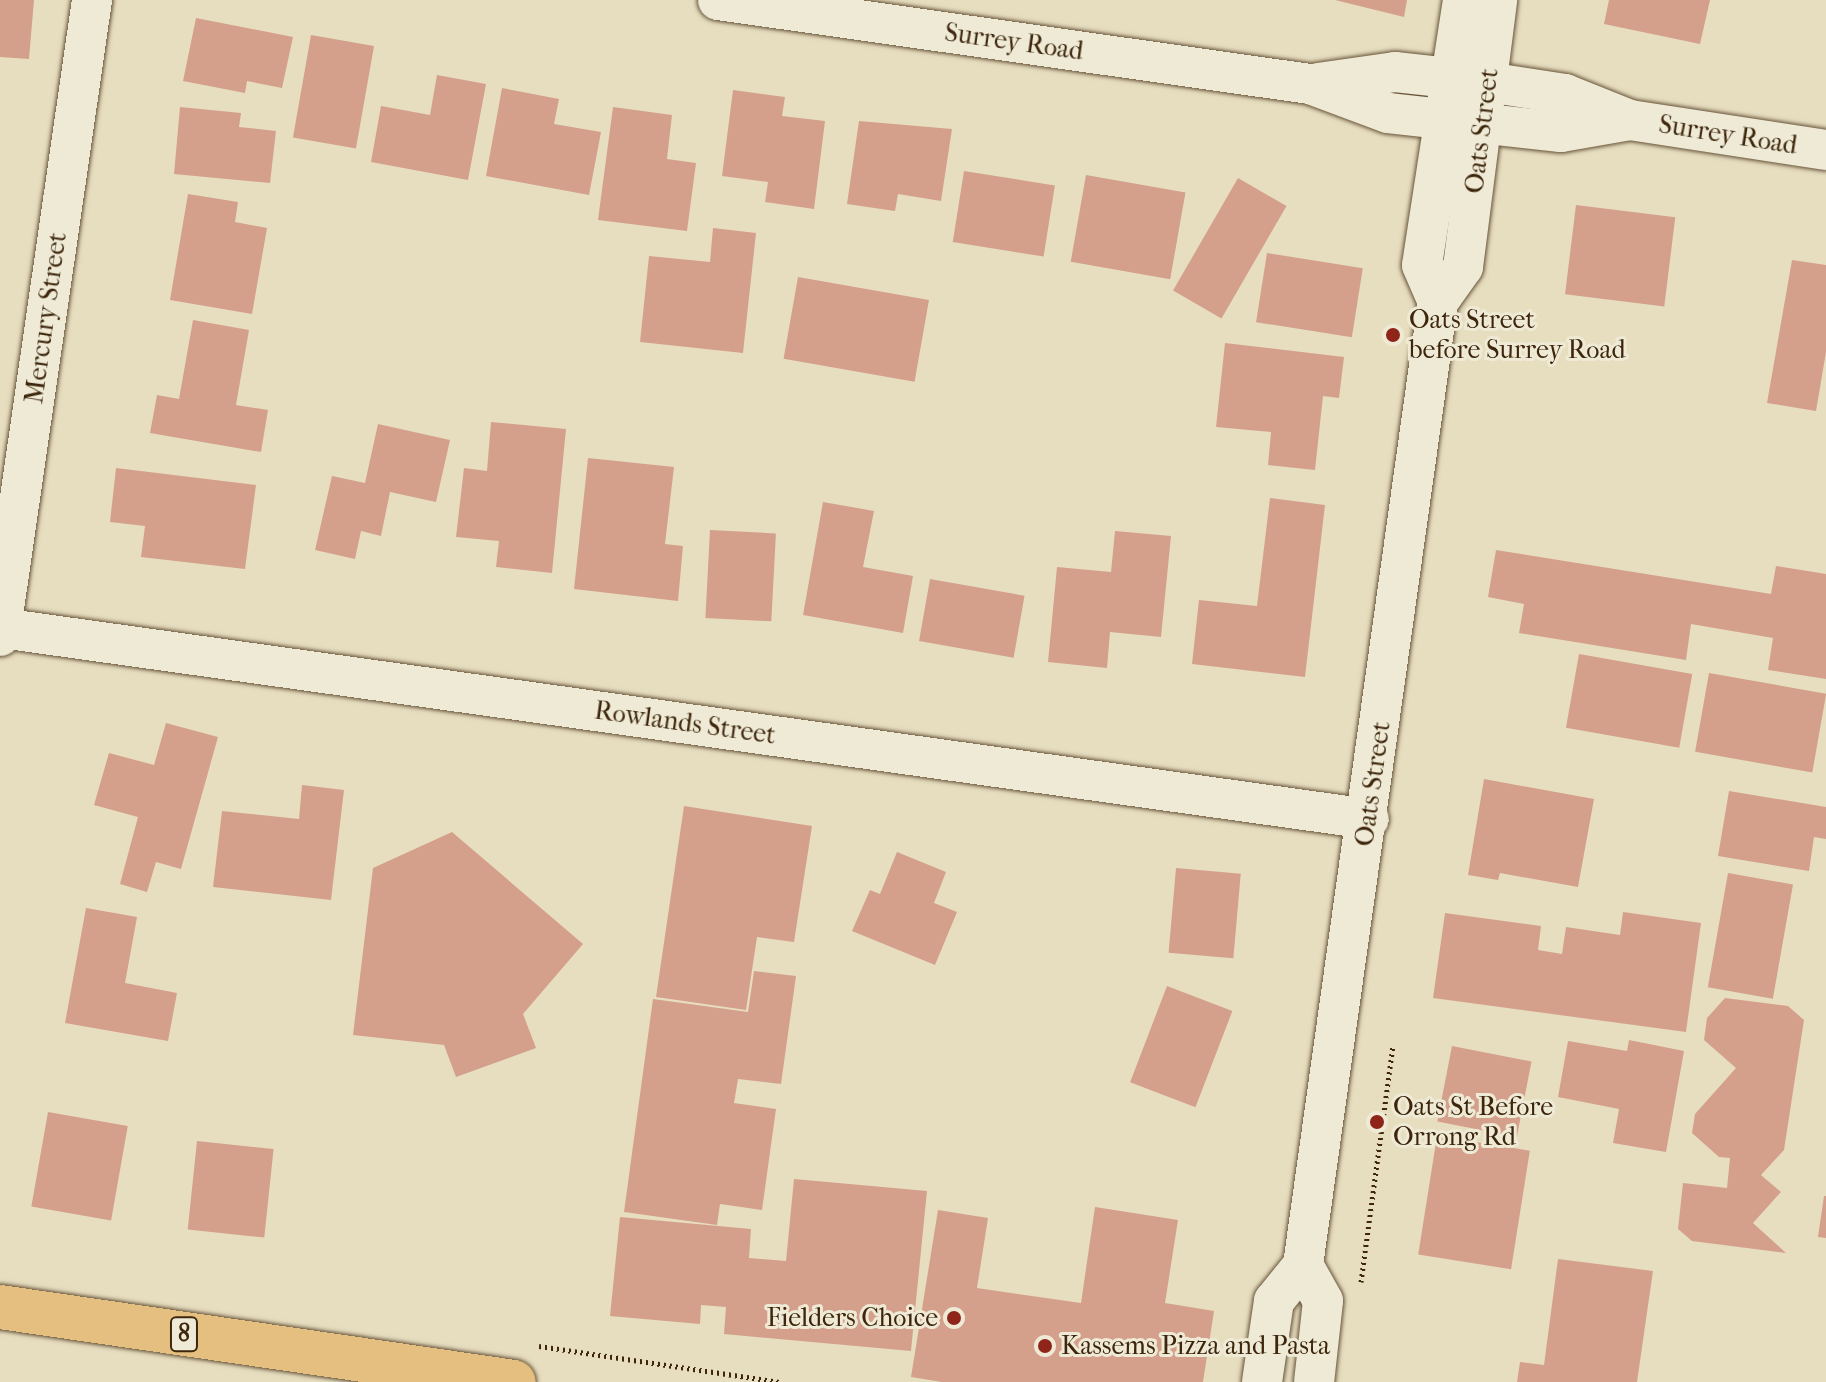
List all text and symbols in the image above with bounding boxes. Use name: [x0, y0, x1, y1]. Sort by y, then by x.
street label: Surrey Road: [943, 17, 1085, 67]
street label: Oats Street: [1459, 67, 1505, 195]
street label: Surrey Road: [1657, 109, 1799, 161]
street label: Mercury Street: [19, 230, 73, 406]
place label: Oats Street before Surrey Road: [1409, 304, 1626, 366]
marker: Oats Street before Surrey Road: [1384, 326, 1402, 344]
street label: Rowlands Street: [592, 695, 778, 751]
street label: Oats Street: [1349, 720, 1397, 848]
place label: Oats St Before Orrong Rd: [1393, 1091, 1553, 1152]
marker: Oats St Before Orrong Rd: [1368, 1113, 1386, 1131]
place label: Fielders Choice: [767, 1302, 938, 1334]
marker: Fielders Choice: [945, 1309, 963, 1327]
road number: 8: [168, 1314, 200, 1354]
place label: Kassems Pizza and Pasta: [1061, 1330, 1330, 1362]
marker: Kassems Pizza and Pasta: [1036, 1337, 1054, 1355]

